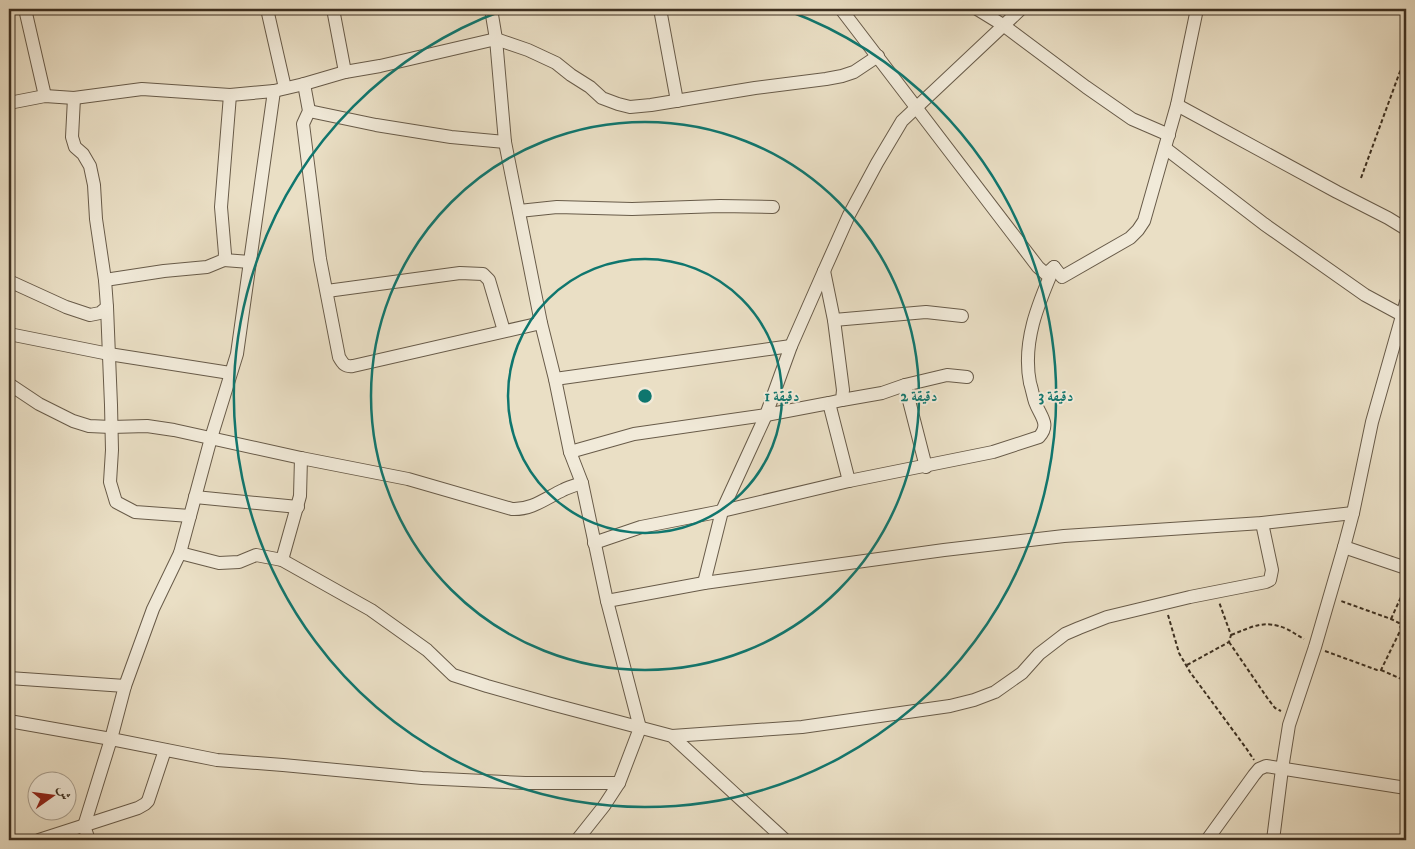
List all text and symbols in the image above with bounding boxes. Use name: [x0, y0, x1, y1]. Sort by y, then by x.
centre of rings: [636, 387, 654, 405]
text: 1 دقيقة: [765, 387, 799, 406]
text: 2 دقيقة: [901, 387, 937, 406]
text: 3 دقيقة: [1038, 387, 1074, 406]
north arrow: [28, 772, 78, 822]
text: ش: [53, 784, 74, 802]

